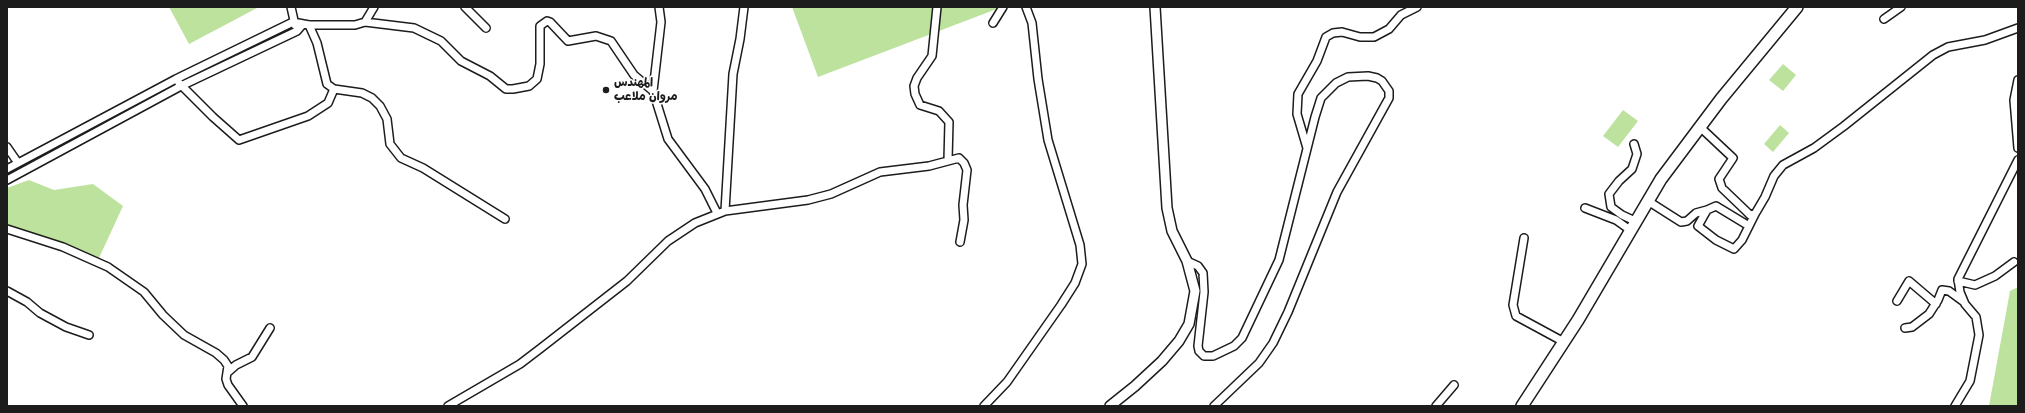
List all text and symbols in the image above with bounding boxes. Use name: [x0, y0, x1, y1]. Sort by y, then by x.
place label: المهندس مروان ملاعب: [614, 76, 678, 104]
marker: المهندس مروان ملاعب: [601, 85, 611, 95]

